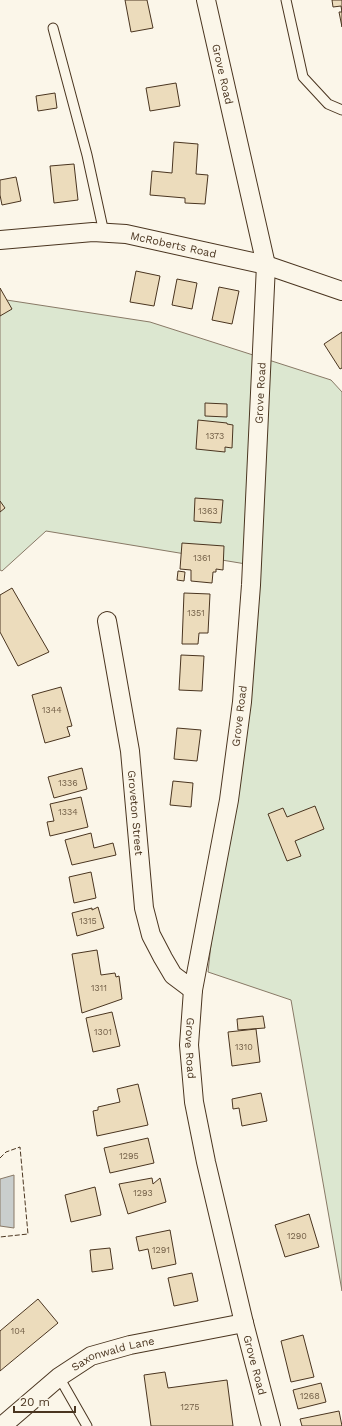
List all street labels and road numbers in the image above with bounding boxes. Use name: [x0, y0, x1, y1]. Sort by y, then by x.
street label: Grove Road: [209, 43, 235, 106]
street label: McRoberts Road: [129, 229, 218, 261]
street label: Grove Road: [252, 362, 269, 424]
street label: Grove Road: [229, 685, 250, 747]
street label: Groveton Street: [125, 769, 145, 856]
street label: Grove Road: [182, 1017, 198, 1080]
street label: Saxonwald Lane: [69, 1334, 156, 1374]
street label: Grove Road: [240, 1334, 269, 1397]

